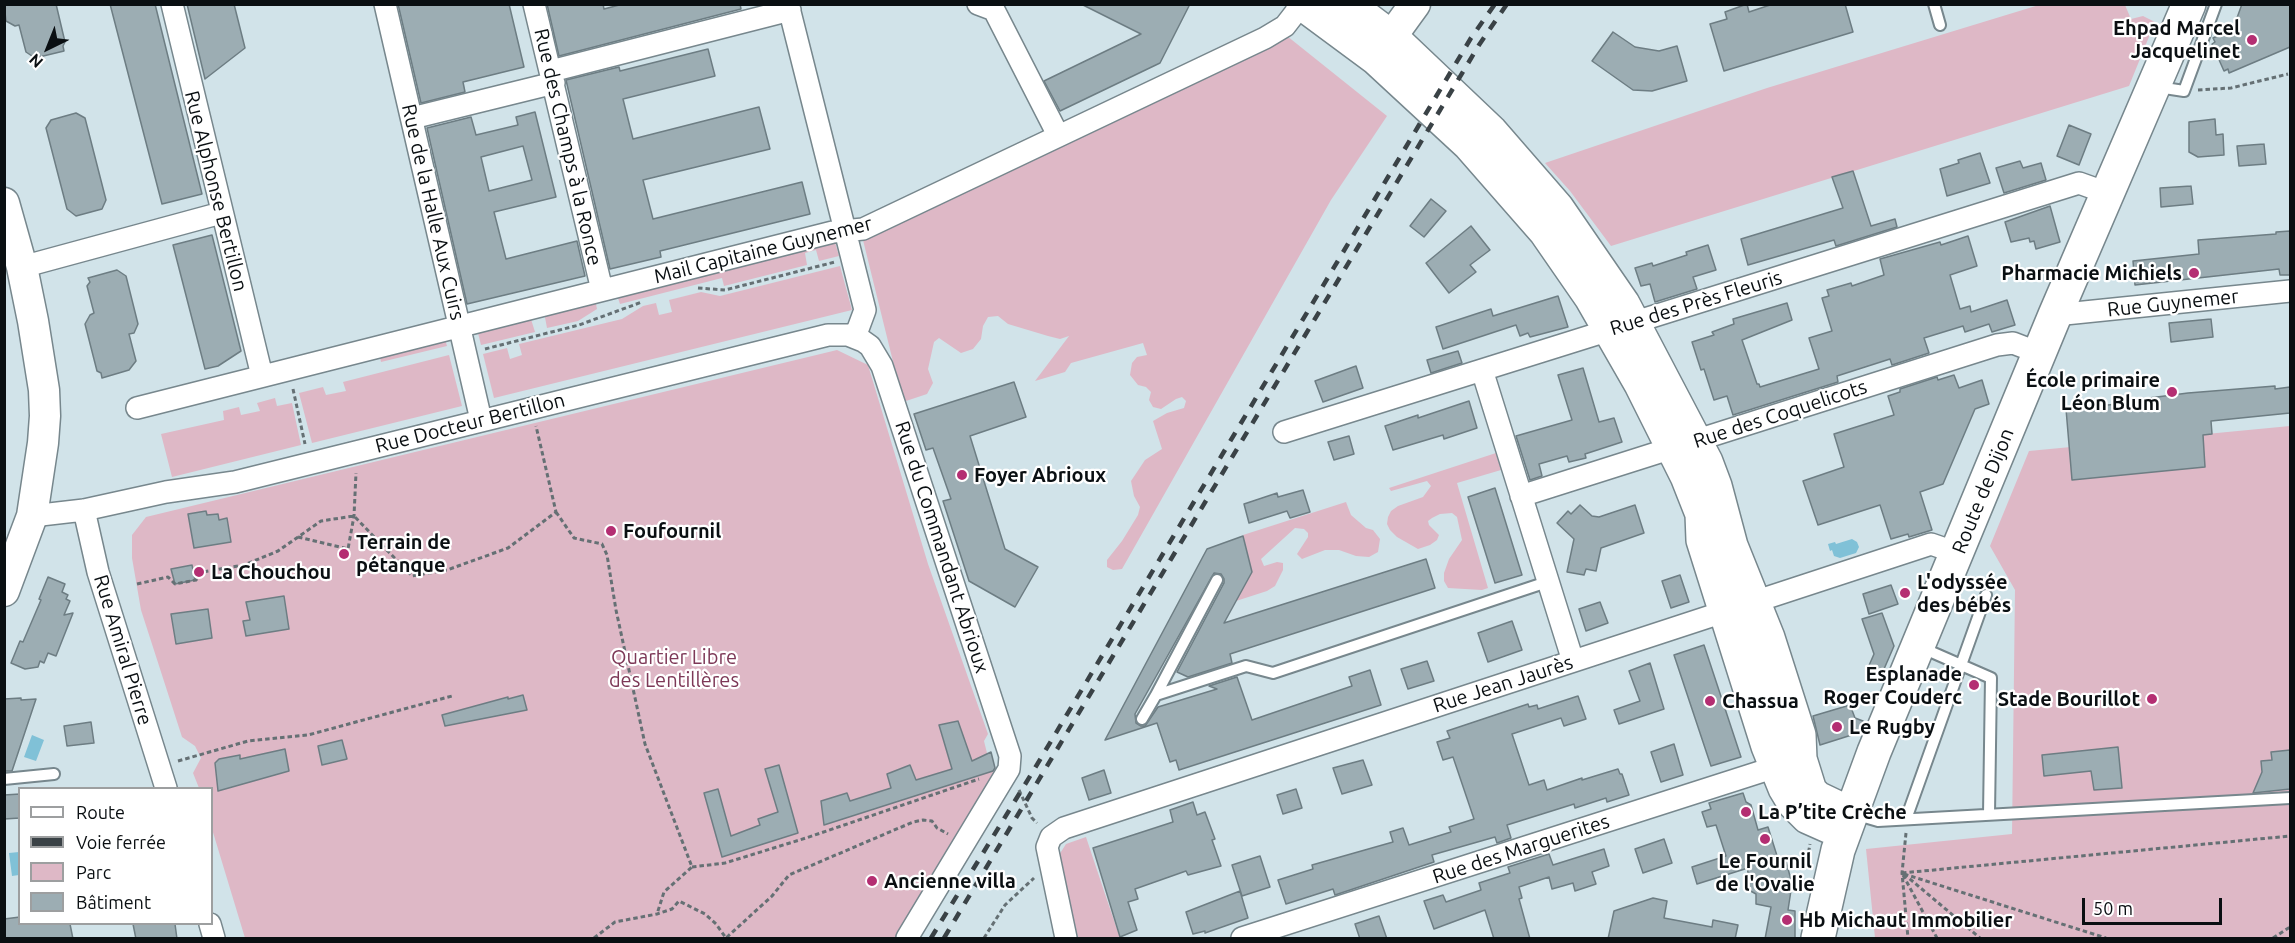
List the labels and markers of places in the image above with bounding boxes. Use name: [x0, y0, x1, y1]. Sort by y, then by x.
place label: Ehpad Marcel Jacquelinet: [2113, 16, 2240, 63]
marker: Ehpad Marcel Jacquelinet: [2245, 33, 2259, 47]
place label: Pharmacie Michiels: [2001, 261, 2182, 285]
marker: Pharmacie Michiels: [2187, 266, 2201, 280]
place label: École primaire Léon Blum: [2025, 368, 2160, 415]
marker: École primaire Léon Blum: [2165, 385, 2179, 399]
place label: Foyer Abrioux: [974, 463, 1106, 487]
marker: Foyer Abrioux: [955, 468, 969, 482]
place label: Foufournil: [623, 519, 721, 543]
marker: Foufournil: [604, 524, 618, 538]
place label: Terrain de pétanque: [356, 530, 451, 577]
marker: Terrain de pétanque: [337, 547, 351, 561]
place label: La Chouchou: [211, 560, 331, 584]
marker: La Chouchou: [192, 565, 206, 579]
place label: L'odyssée des bébés: [1917, 570, 2011, 617]
marker: L'odyssée des bébés: [1898, 586, 1912, 600]
place label: Esplanade Roger Couderc: [1823, 662, 1962, 709]
marker: Esplanade Roger Couderc: [1967, 678, 1981, 692]
place label: Stade Bourillot: [1998, 687, 2140, 711]
place label: Chassua: [1722, 689, 1799, 713]
marker: Stade Bourillot: [2145, 692, 2159, 706]
marker: Chassua: [1703, 694, 1717, 708]
place label: Le Rugby: [1849, 715, 1935, 739]
marker: Le Rugby: [1830, 720, 1844, 734]
place label: La P’tite Crèche: [1758, 800, 1907, 824]
marker: La P’tite Crèche: [1739, 805, 1753, 819]
marker: Le Fournil de l'Ovalie: [1758, 832, 1772, 846]
place label: Le Fournil de l'Ovalie: [1715, 849, 1815, 896]
place label: Ancienne villa: [884, 869, 1016, 893]
marker: Ancienne villa: [865, 874, 879, 888]
place label: Hb Michaut Immobilier: [1799, 908, 2012, 932]
marker: Hb Michaut Immobilier: [1780, 913, 1794, 927]

